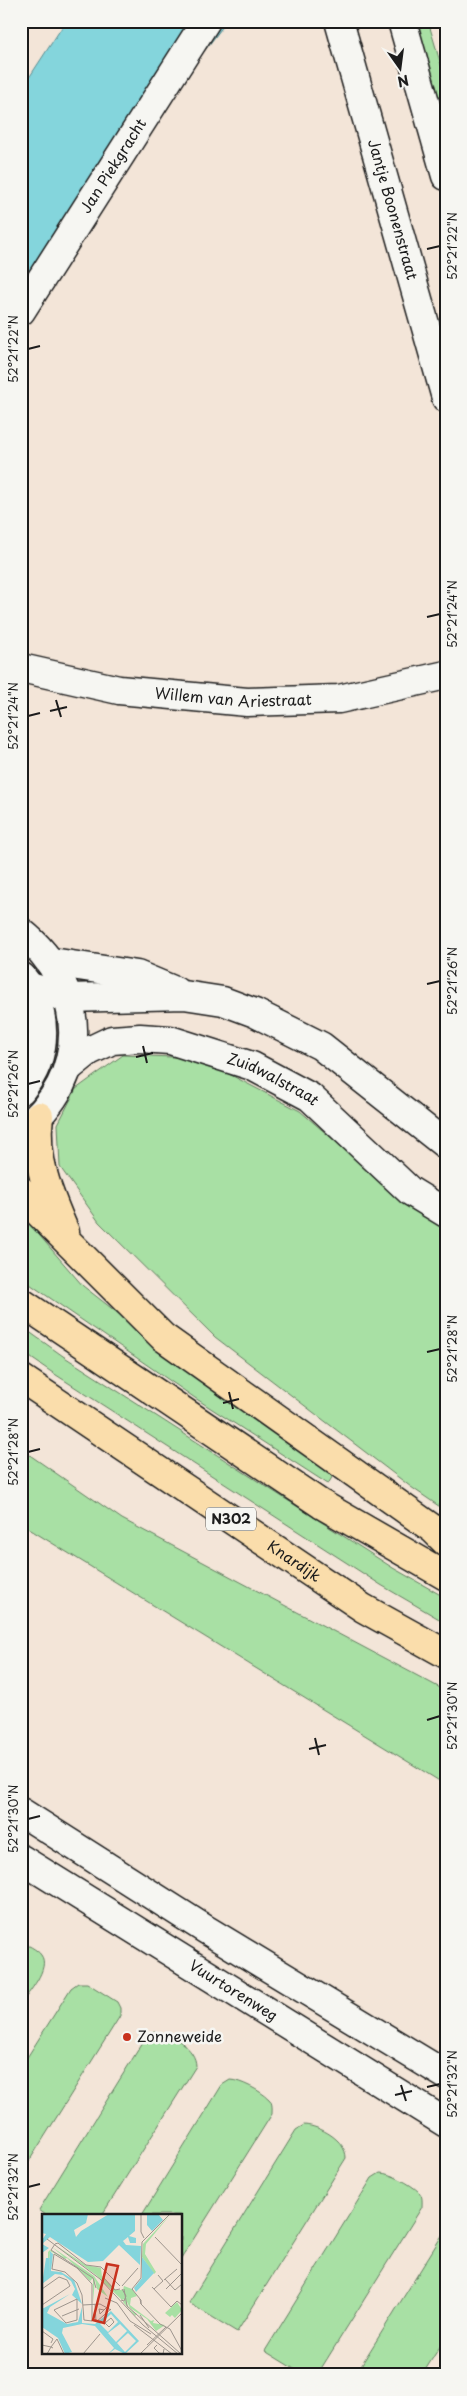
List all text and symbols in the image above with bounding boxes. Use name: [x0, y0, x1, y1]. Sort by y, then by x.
north arrow: [374, 42, 424, 92]
text: N: [395, 70, 411, 93]
street label: Jan Piekgracht: [73, 113, 151, 217]
street label: Jantje Boonenstraat: [363, 136, 425, 282]
text: 52°21'22"N: [443, 212, 461, 280]
text: 52°21'22"N: [4, 315, 22, 383]
text: 52°21'24"N: [443, 580, 461, 648]
street label: Willem van Ariestraat: [154, 680, 312, 712]
text: 52°21'24"N: [4, 682, 22, 750]
text: 52°21'26"N: [443, 947, 461, 1015]
street label: Zuidwalstraat: [224, 1046, 325, 1110]
text: 52°21'26"N: [4, 1050, 22, 1118]
text: 52°21'28"N: [443, 1315, 461, 1383]
text: 52°21'28"N: [4, 1418, 22, 1486]
road number: N302: [206, 1508, 256, 1530]
street label: Knardijk: [263, 1534, 326, 1587]
text: 52°21'30"N: [443, 1682, 461, 1750]
text: 52°21'30"N: [4, 1785, 22, 1853]
street label: Vuurtorenweg: [185, 1953, 283, 2026]
place label: Zonneweide: [137, 2024, 222, 2047]
marker: Zonneweide: [121, 2031, 133, 2043]
text: 52°21'32"N: [443, 2050, 461, 2118]
text: 52°21'32"N: [4, 2153, 22, 2221]
inset map: [42, 2214, 182, 2354]

